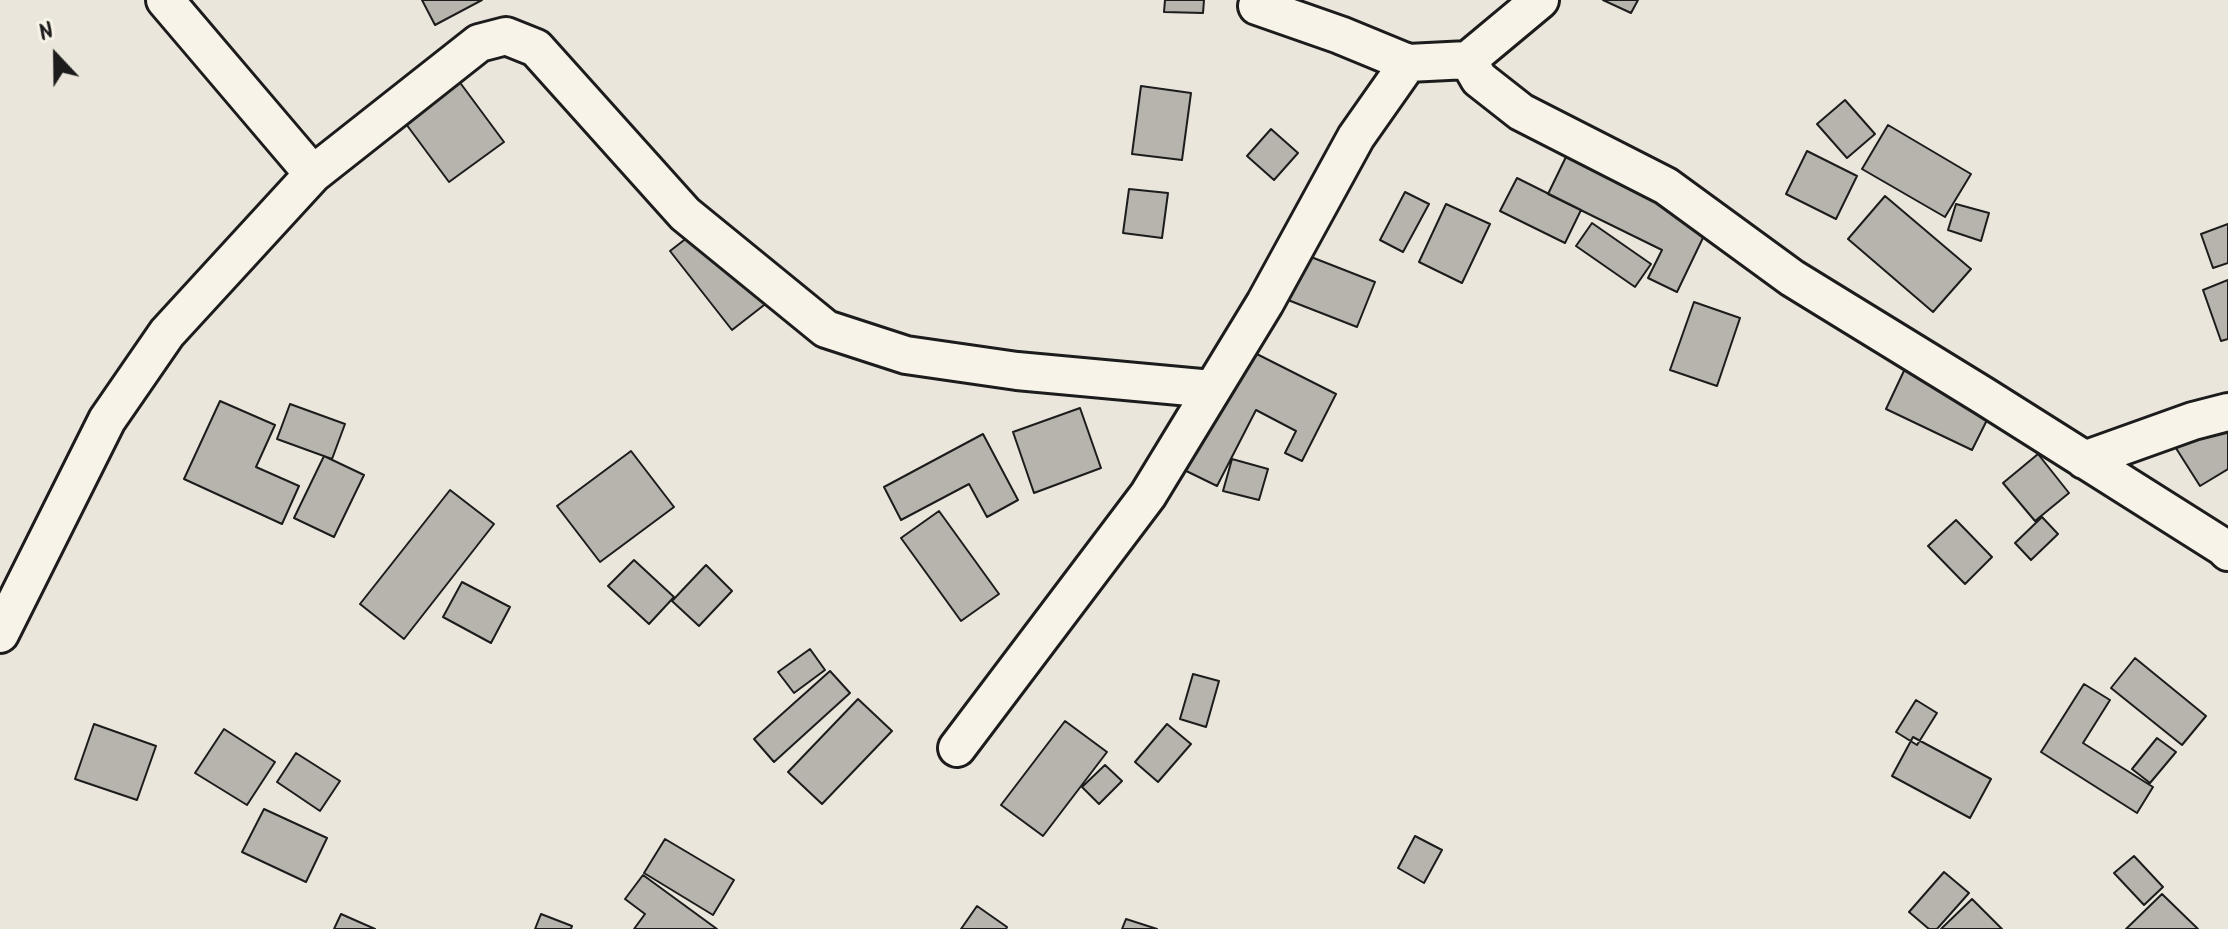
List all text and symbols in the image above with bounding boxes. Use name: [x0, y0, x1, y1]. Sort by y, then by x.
text: N: [34, 14, 60, 52]
north arrow: [16, 16, 96, 96]

